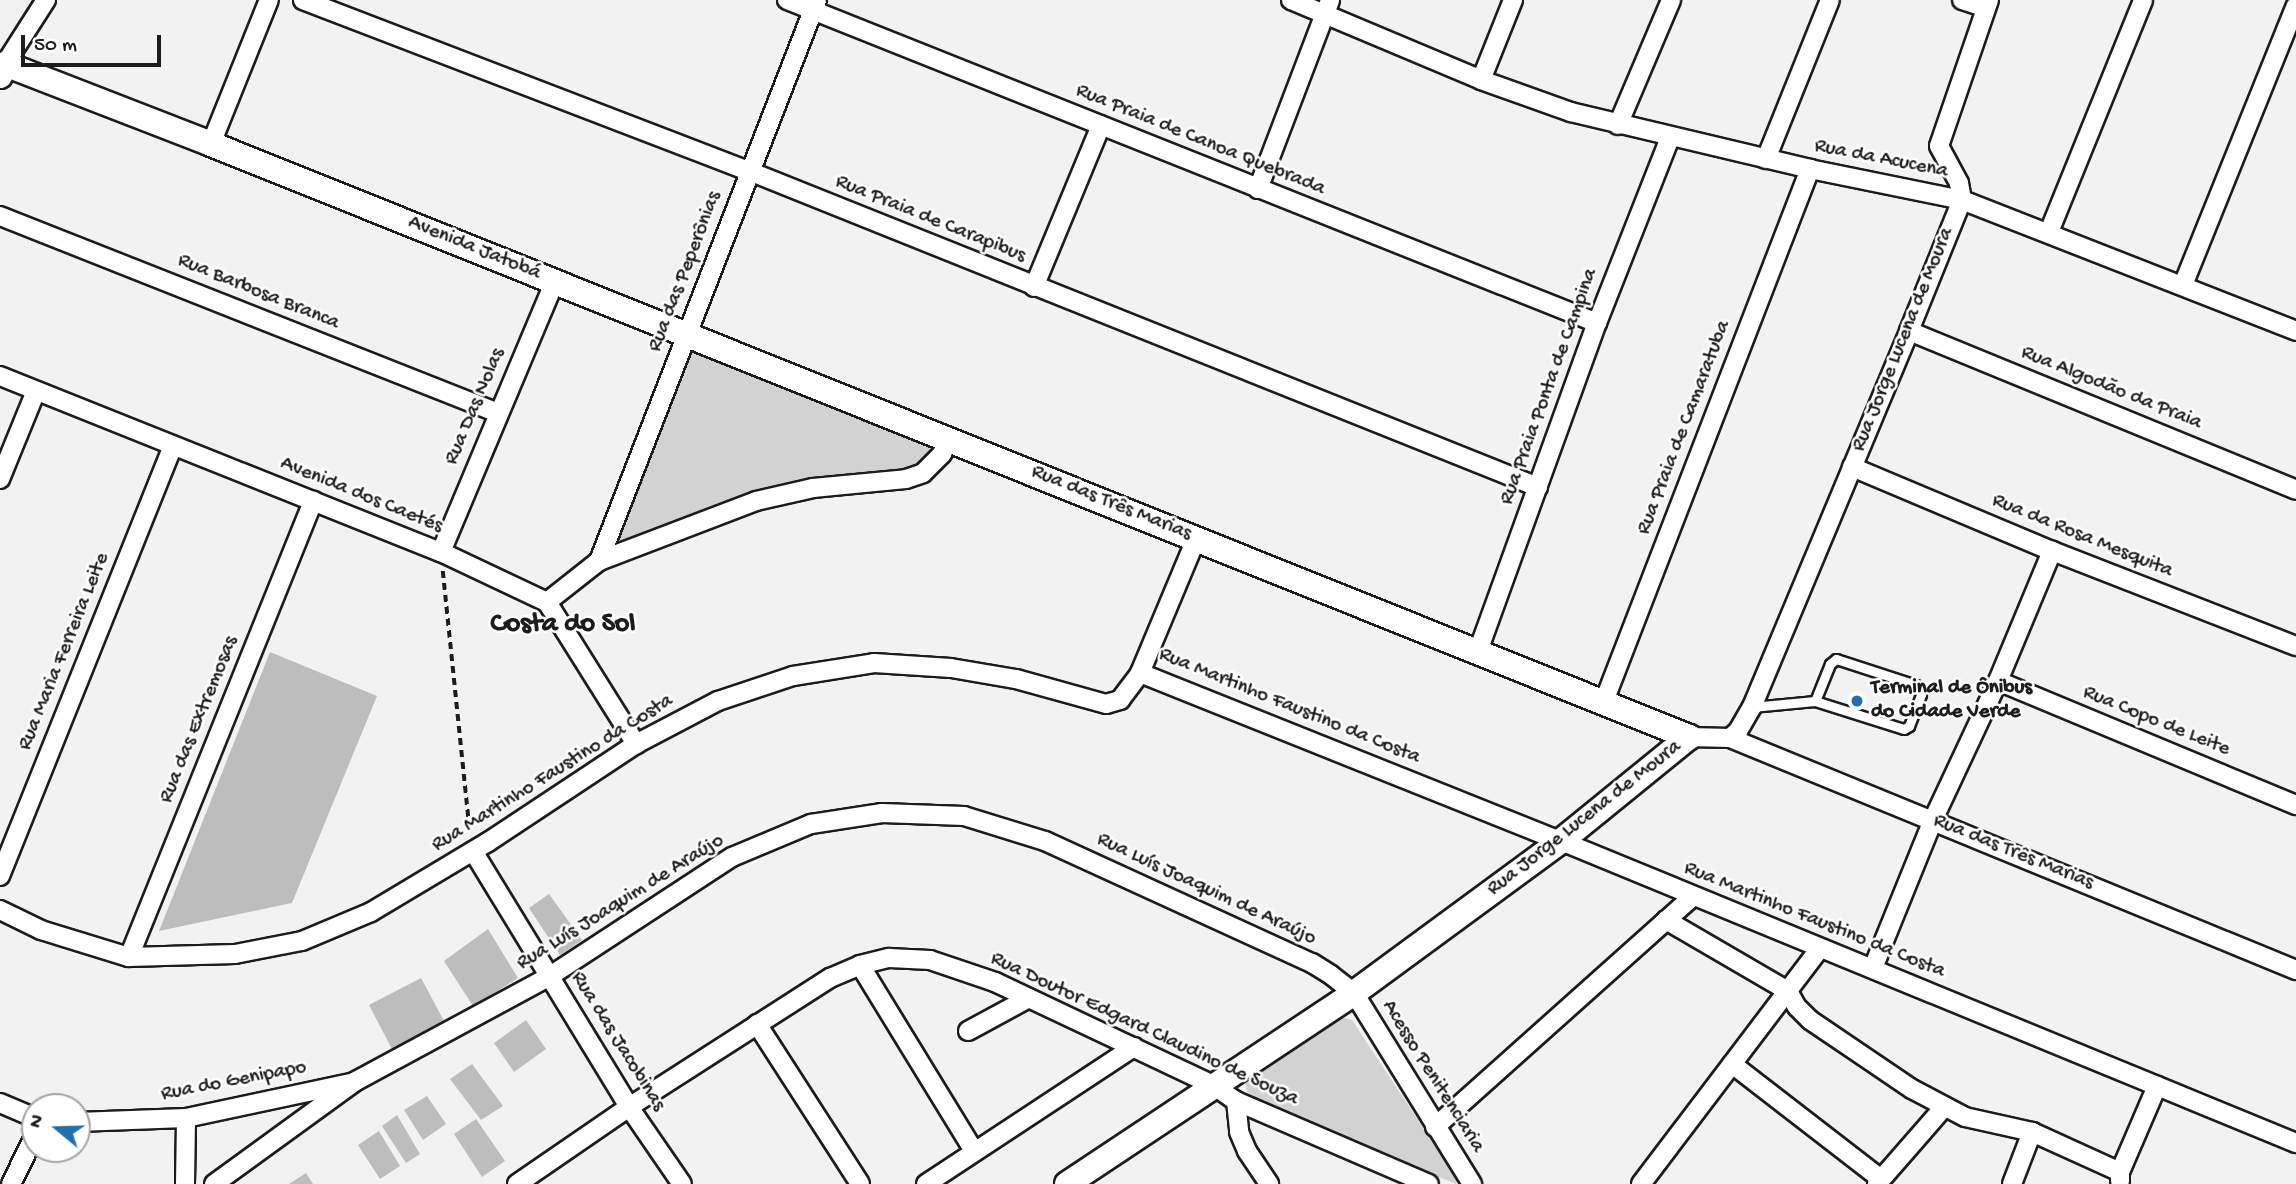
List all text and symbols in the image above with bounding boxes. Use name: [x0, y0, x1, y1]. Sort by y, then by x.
scale bar: [24, 21, 164, 65]
text: 50 m: [34, 34, 77, 59]
street label: Rua Praia de Canoa Quebrada: [1072, 79, 1328, 203]
street label: Rua da Acucena: [1812, 135, 1950, 185]
street label: Rua Praia de Carapibus: [831, 170, 1029, 270]
street label: Rua das Peperônias: [644, 188, 728, 356]
street label: Avenida Jatobá: [404, 211, 544, 287]
street label: Rua Jorge Lucena de Moura: [1847, 224, 1961, 456]
street label: Rua Barbosa Branca: [173, 249, 343, 337]
street label: Rua Praia Ponta de Campina: [1495, 265, 1605, 509]
street label: Rua Praia de Camaratuba: [1633, 317, 1737, 539]
street label: Rua Algodão da Praia: [2017, 341, 2205, 437]
street label: Rua Das Nolas: [440, 345, 512, 469]
street label: Avenida dos Caetés: [276, 452, 446, 540]
street label: Rua das Três Marias: [1027, 460, 1195, 548]
street label: Rua da Rosa Mesquita: [1988, 489, 2176, 585]
street label: Rua Maria Ferreira Leite: [14, 550, 116, 754]
district label: Costa do Sol: [491, 608, 635, 642]
street label: Rua das Extremosas: [155, 633, 245, 807]
street label: Rua Martinho Faustino da Costa: [1155, 643, 1423, 771]
place label: Terminal de Ônibus do Cidade Verde: [1871, 676, 2032, 726]
street label: Rua Copo de Leite: [2079, 681, 2233, 763]
street label: Rua Martinho Faustino da Costa: [428, 689, 678, 859]
marker: Terminal de Ônibus do Cidade Verde: [1849, 693, 1865, 709]
street label: Rua Jorge Lucena de Moura: [1483, 735, 1687, 903]
street label: Rua das Três Marias: [1929, 809, 2097, 897]
street label: Rua Luís Joaquim de Araújo: [1092, 828, 1320, 952]
street label: Rua Luís Joaquim de Araújo: [513, 829, 729, 977]
street label: Rua Martinho Faustino da Costa: [1680, 857, 1948, 985]
street label: Rua Doutor Edgard Claudino de Souza: [986, 947, 1302, 1113]
street label: Rua das Jacobinas: [564, 967, 670, 1117]
street label: Acesso Penitenciaria: [1375, 996, 1489, 1158]
street label: Rua do Genipapo: [159, 1056, 309, 1108]
north arrow: [21, 1093, 91, 1163]
text: N: [25, 1112, 50, 1131]

